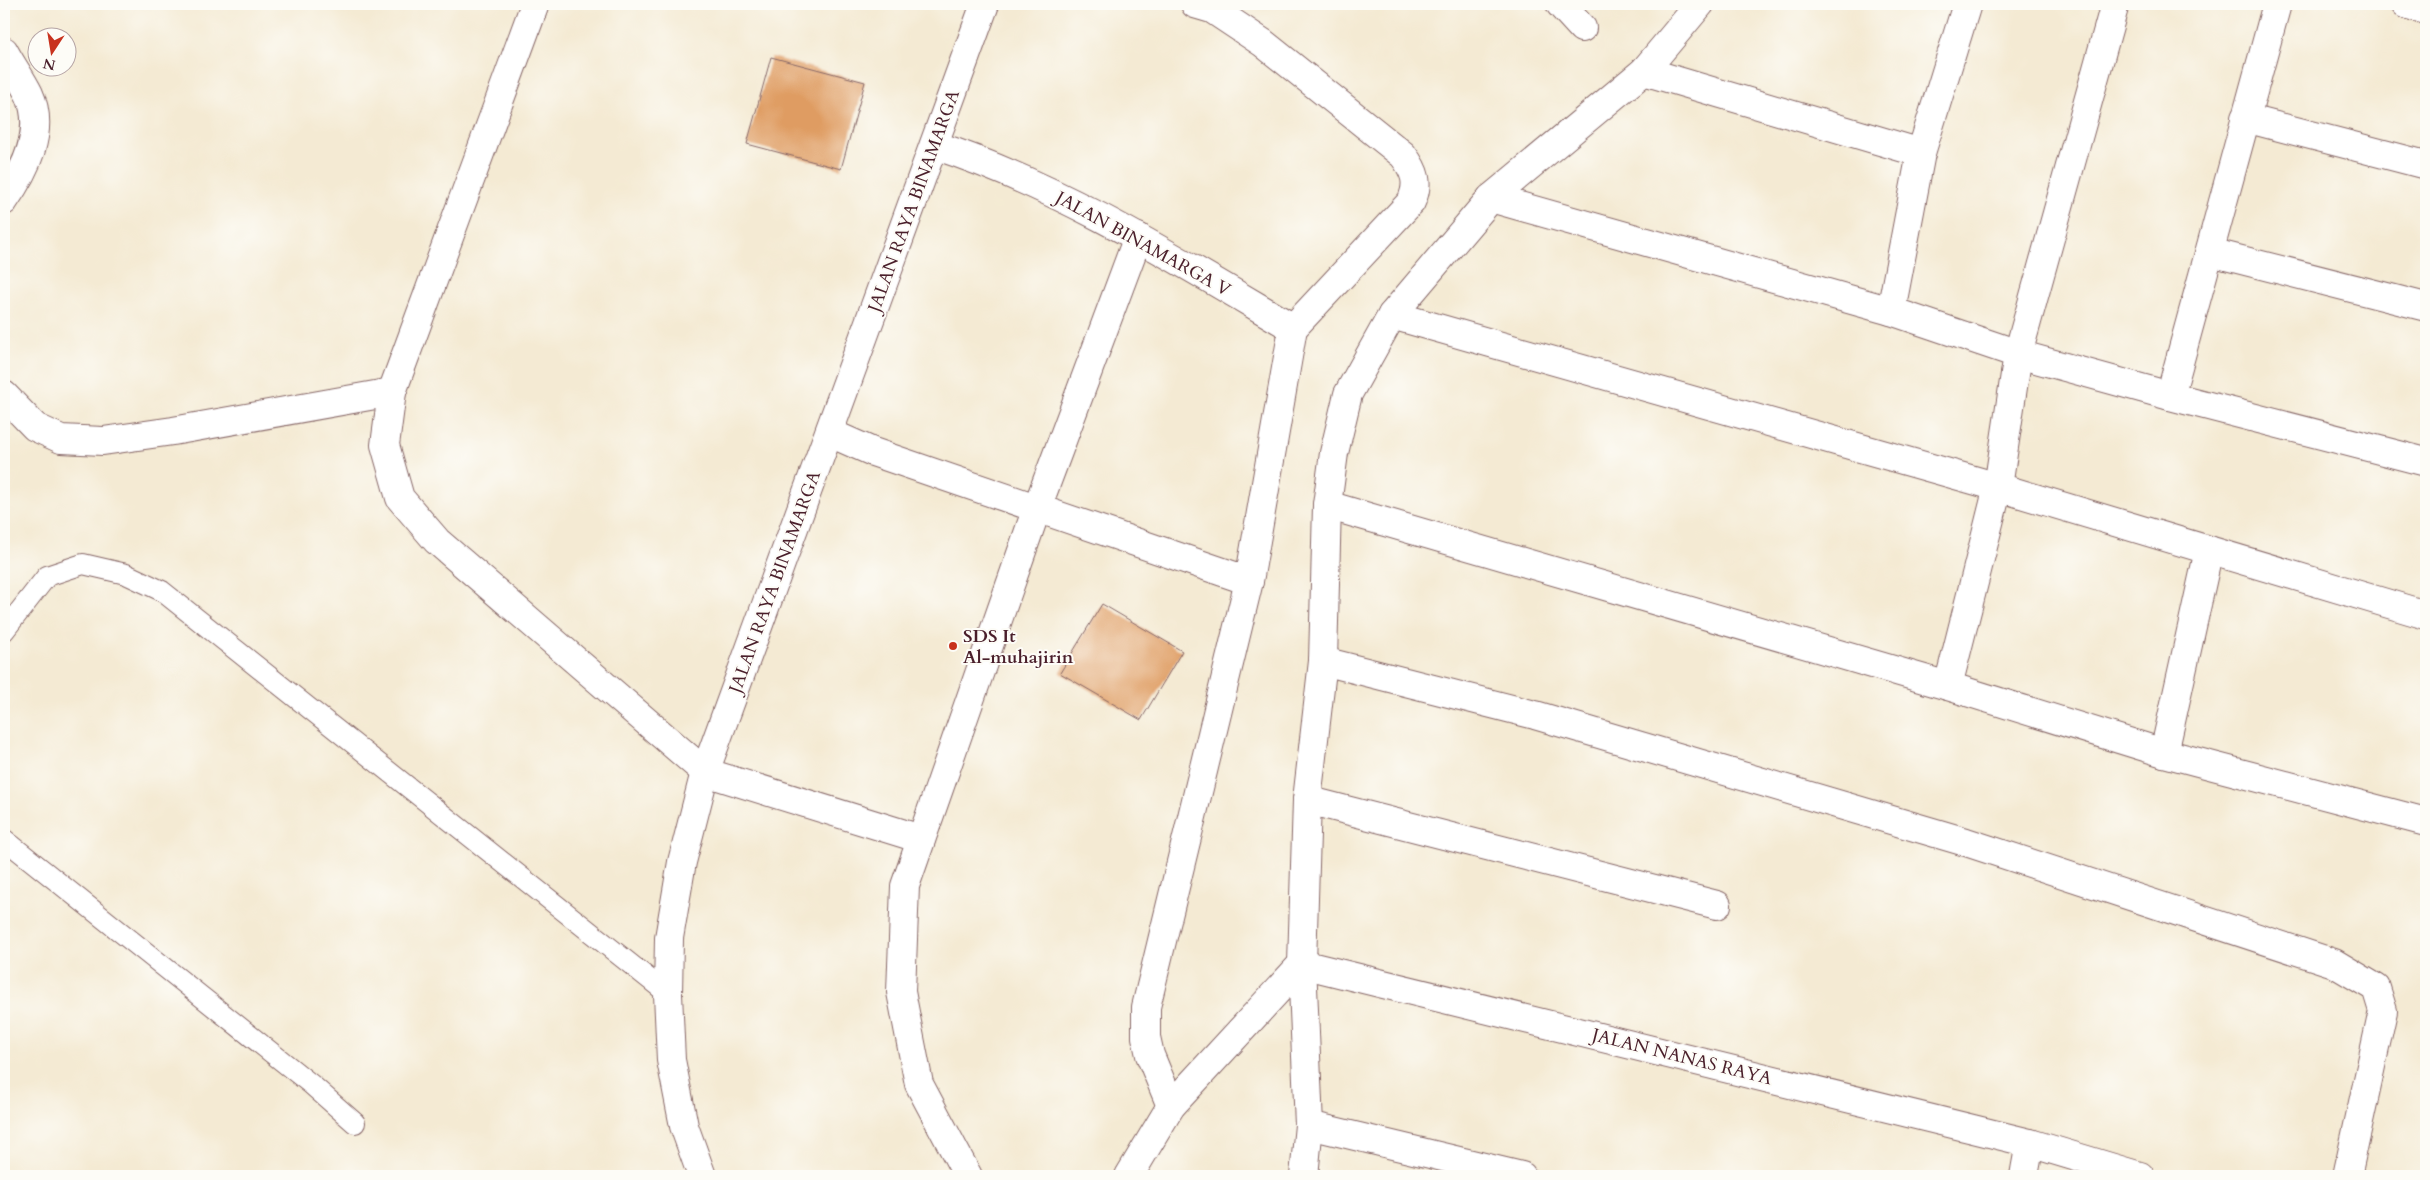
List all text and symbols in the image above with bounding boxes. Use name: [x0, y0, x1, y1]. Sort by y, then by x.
north arrow: [28, 28, 78, 78]
text: N: [41, 54, 57, 75]
street label: JALAN RAYA BINAMARGA: [861, 86, 966, 318]
street label: JALAN BINAMARGA V: [1048, 184, 1236, 303]
street label: JALAN RAYA BINAMARGA: [722, 467, 827, 699]
place label: SDS It Al-muhajirin: [963, 624, 1074, 670]
marker: SDS It Al-muhajirin: [947, 640, 959, 652]
street label: JALAN NANAS RAYA: [1587, 1022, 1775, 1091]

